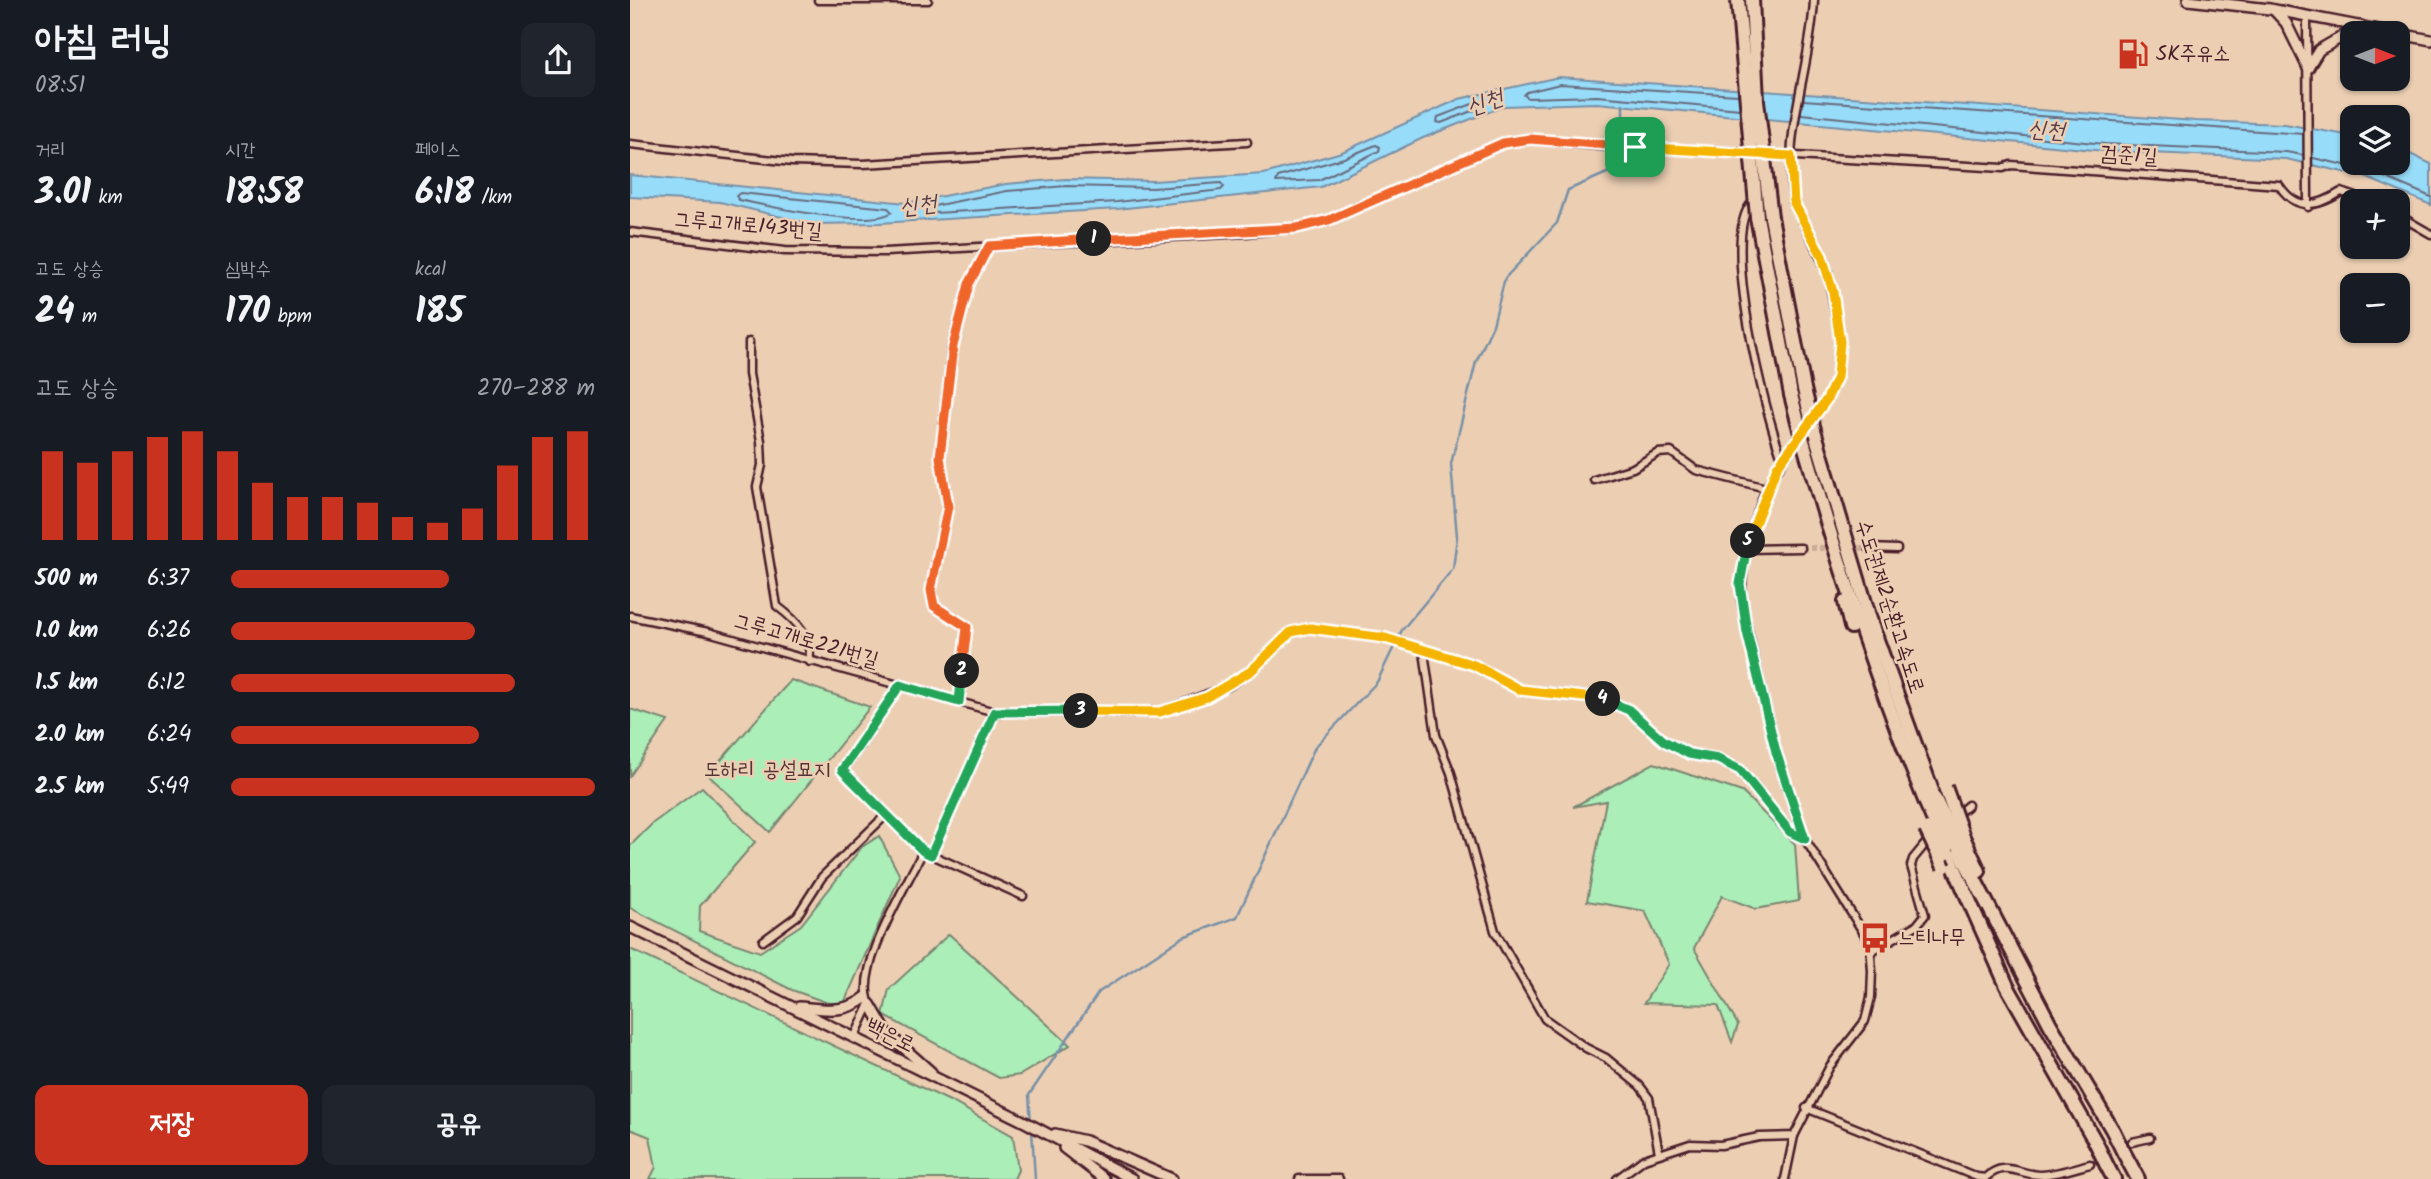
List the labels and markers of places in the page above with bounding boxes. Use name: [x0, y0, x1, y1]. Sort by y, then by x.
fuel station icon: SK주유소: [2116, 37, 2150, 71]
place label: SK주유소: [2156, 38, 2230, 71]
pin: [1605, 117, 1665, 177]
pin: 1: [1077, 222, 1112, 256]
pin: 5: [1730, 524, 1766, 558]
pin: 2: [944, 654, 980, 688]
pin: 4: [1586, 682, 1620, 716]
pin: 3: [1064, 694, 1098, 728]
bus stop icon: 느티나무: [1858, 921, 1892, 955]
place label: 느티나무: [1898, 922, 1966, 955]

